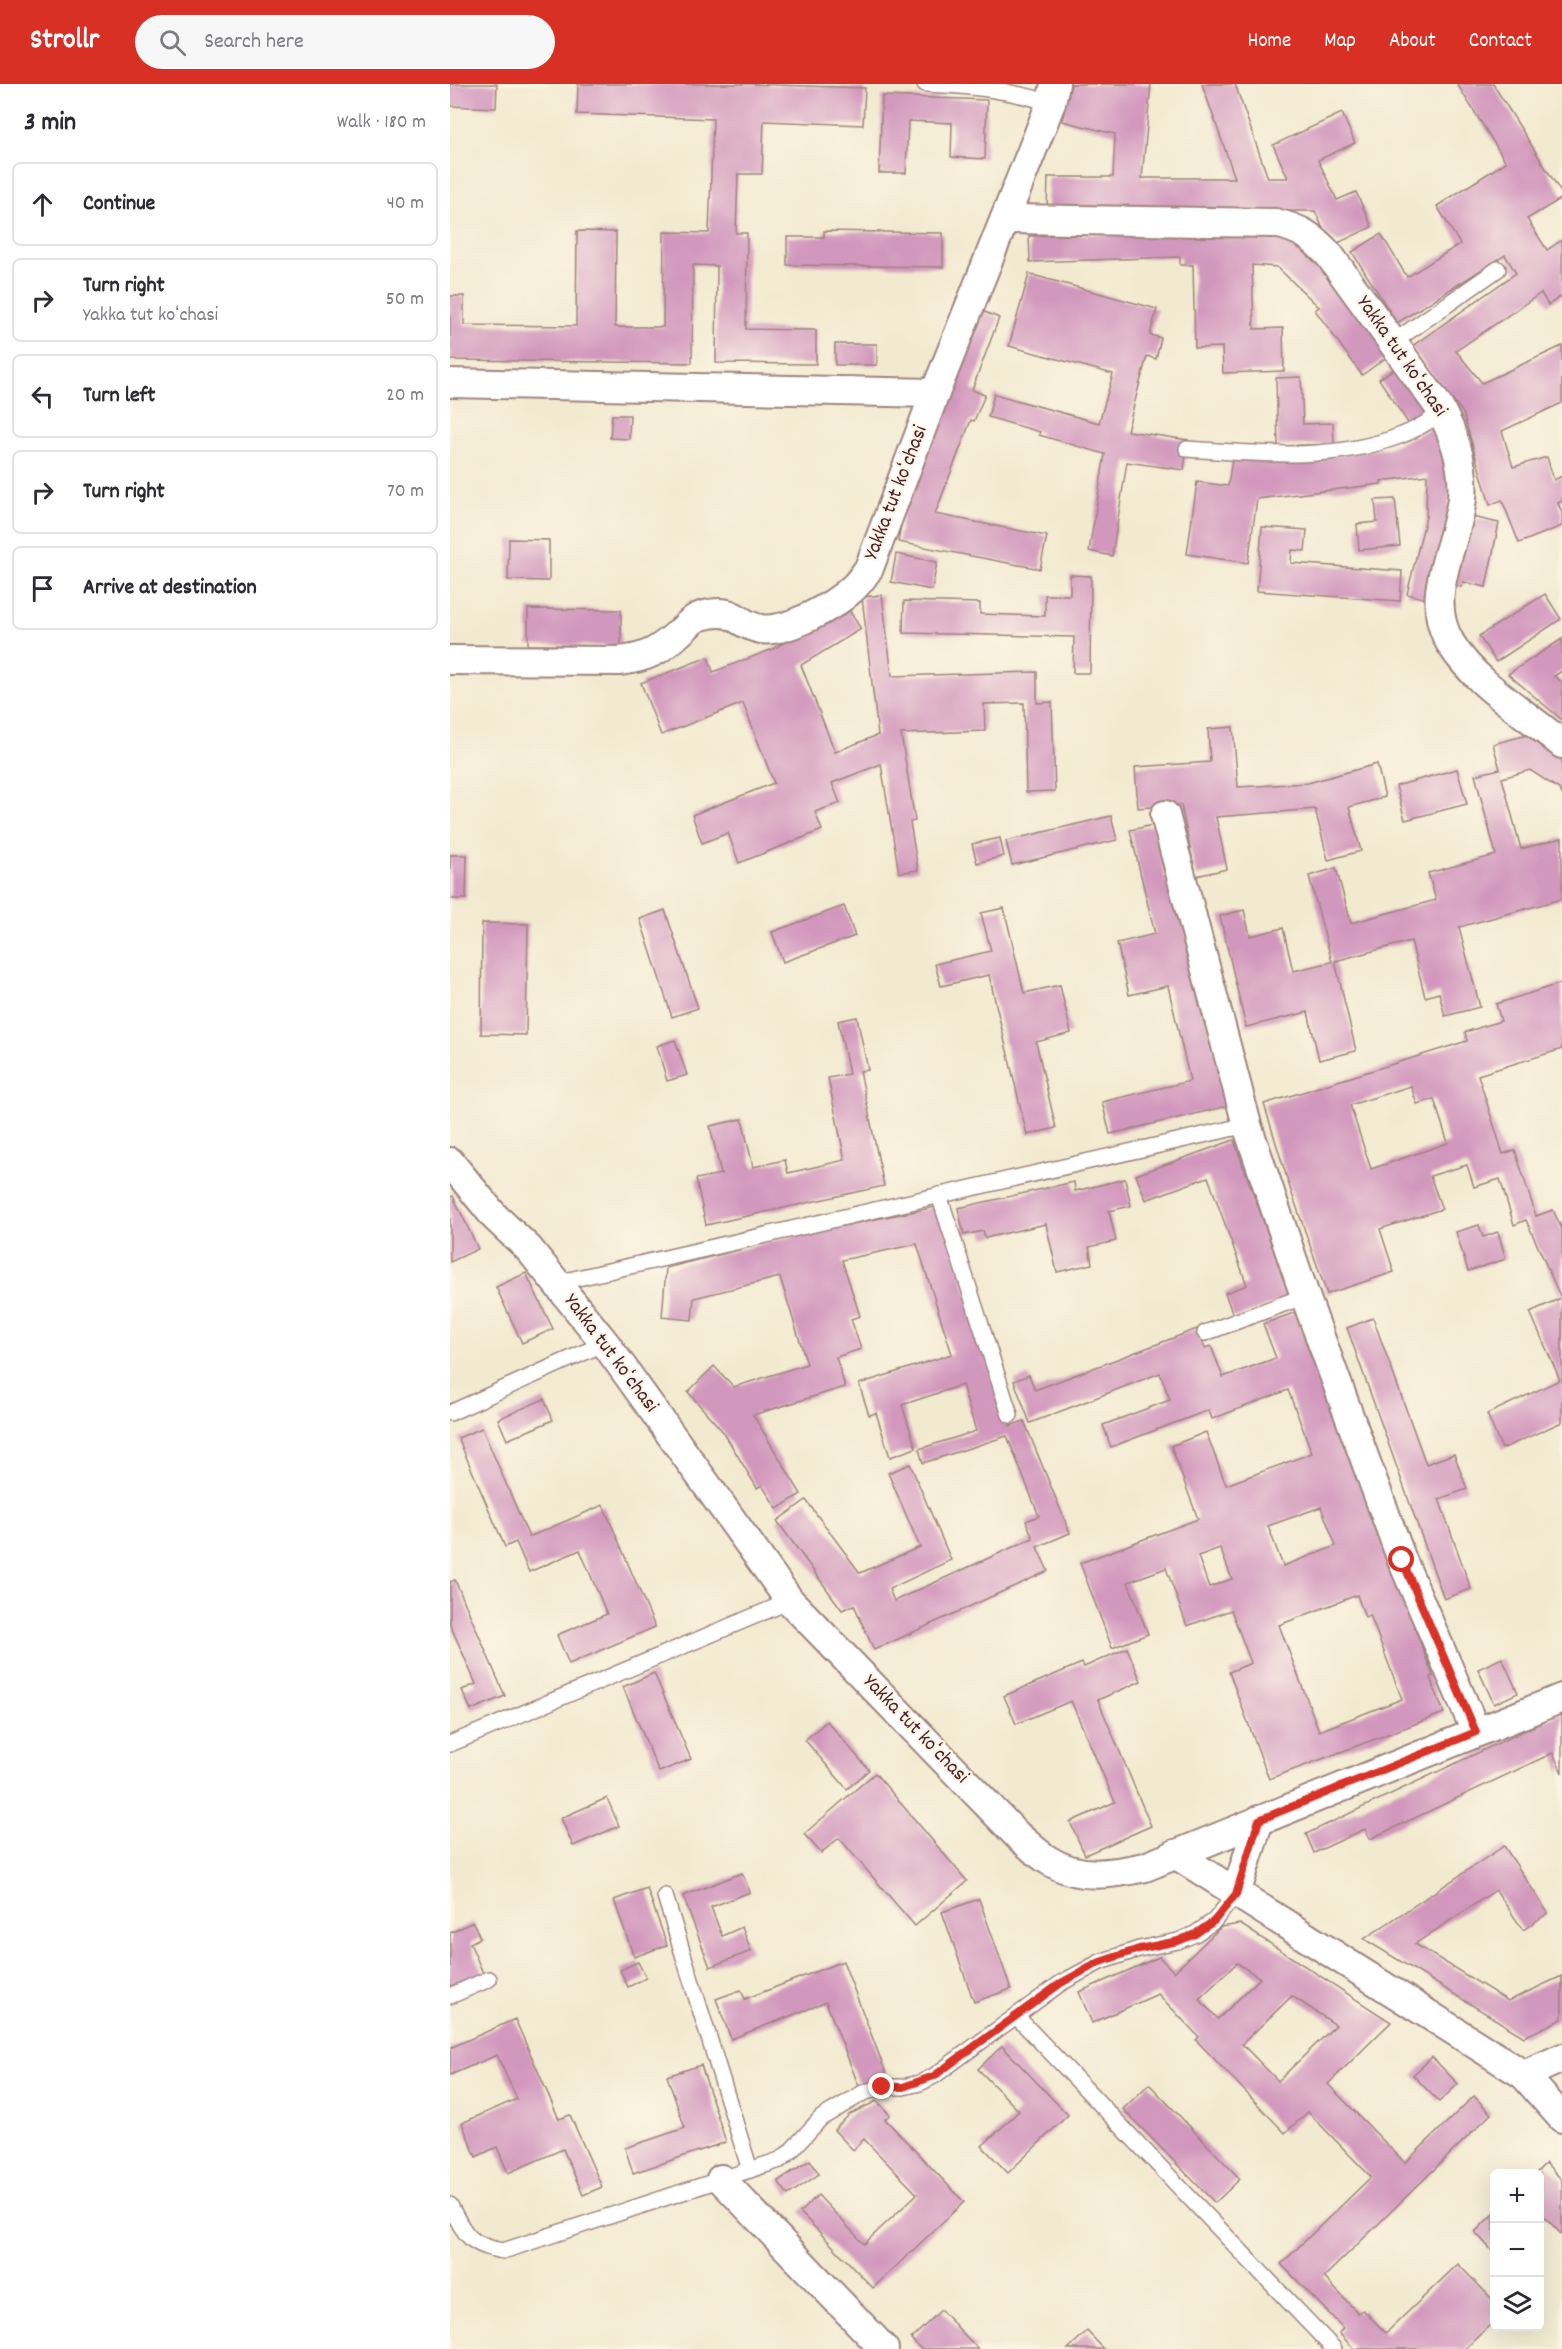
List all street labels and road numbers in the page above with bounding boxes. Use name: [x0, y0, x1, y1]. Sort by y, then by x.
street label: Yakka tut koʻchasi: [1348, 290, 1454, 424]
street label: Yakka tut koʻchasi: [858, 421, 937, 565]
street label: Yakka tut koʻchasi: [555, 1288, 665, 1420]
street label: Yakka tut koʻchasi: [855, 1669, 975, 1792]

